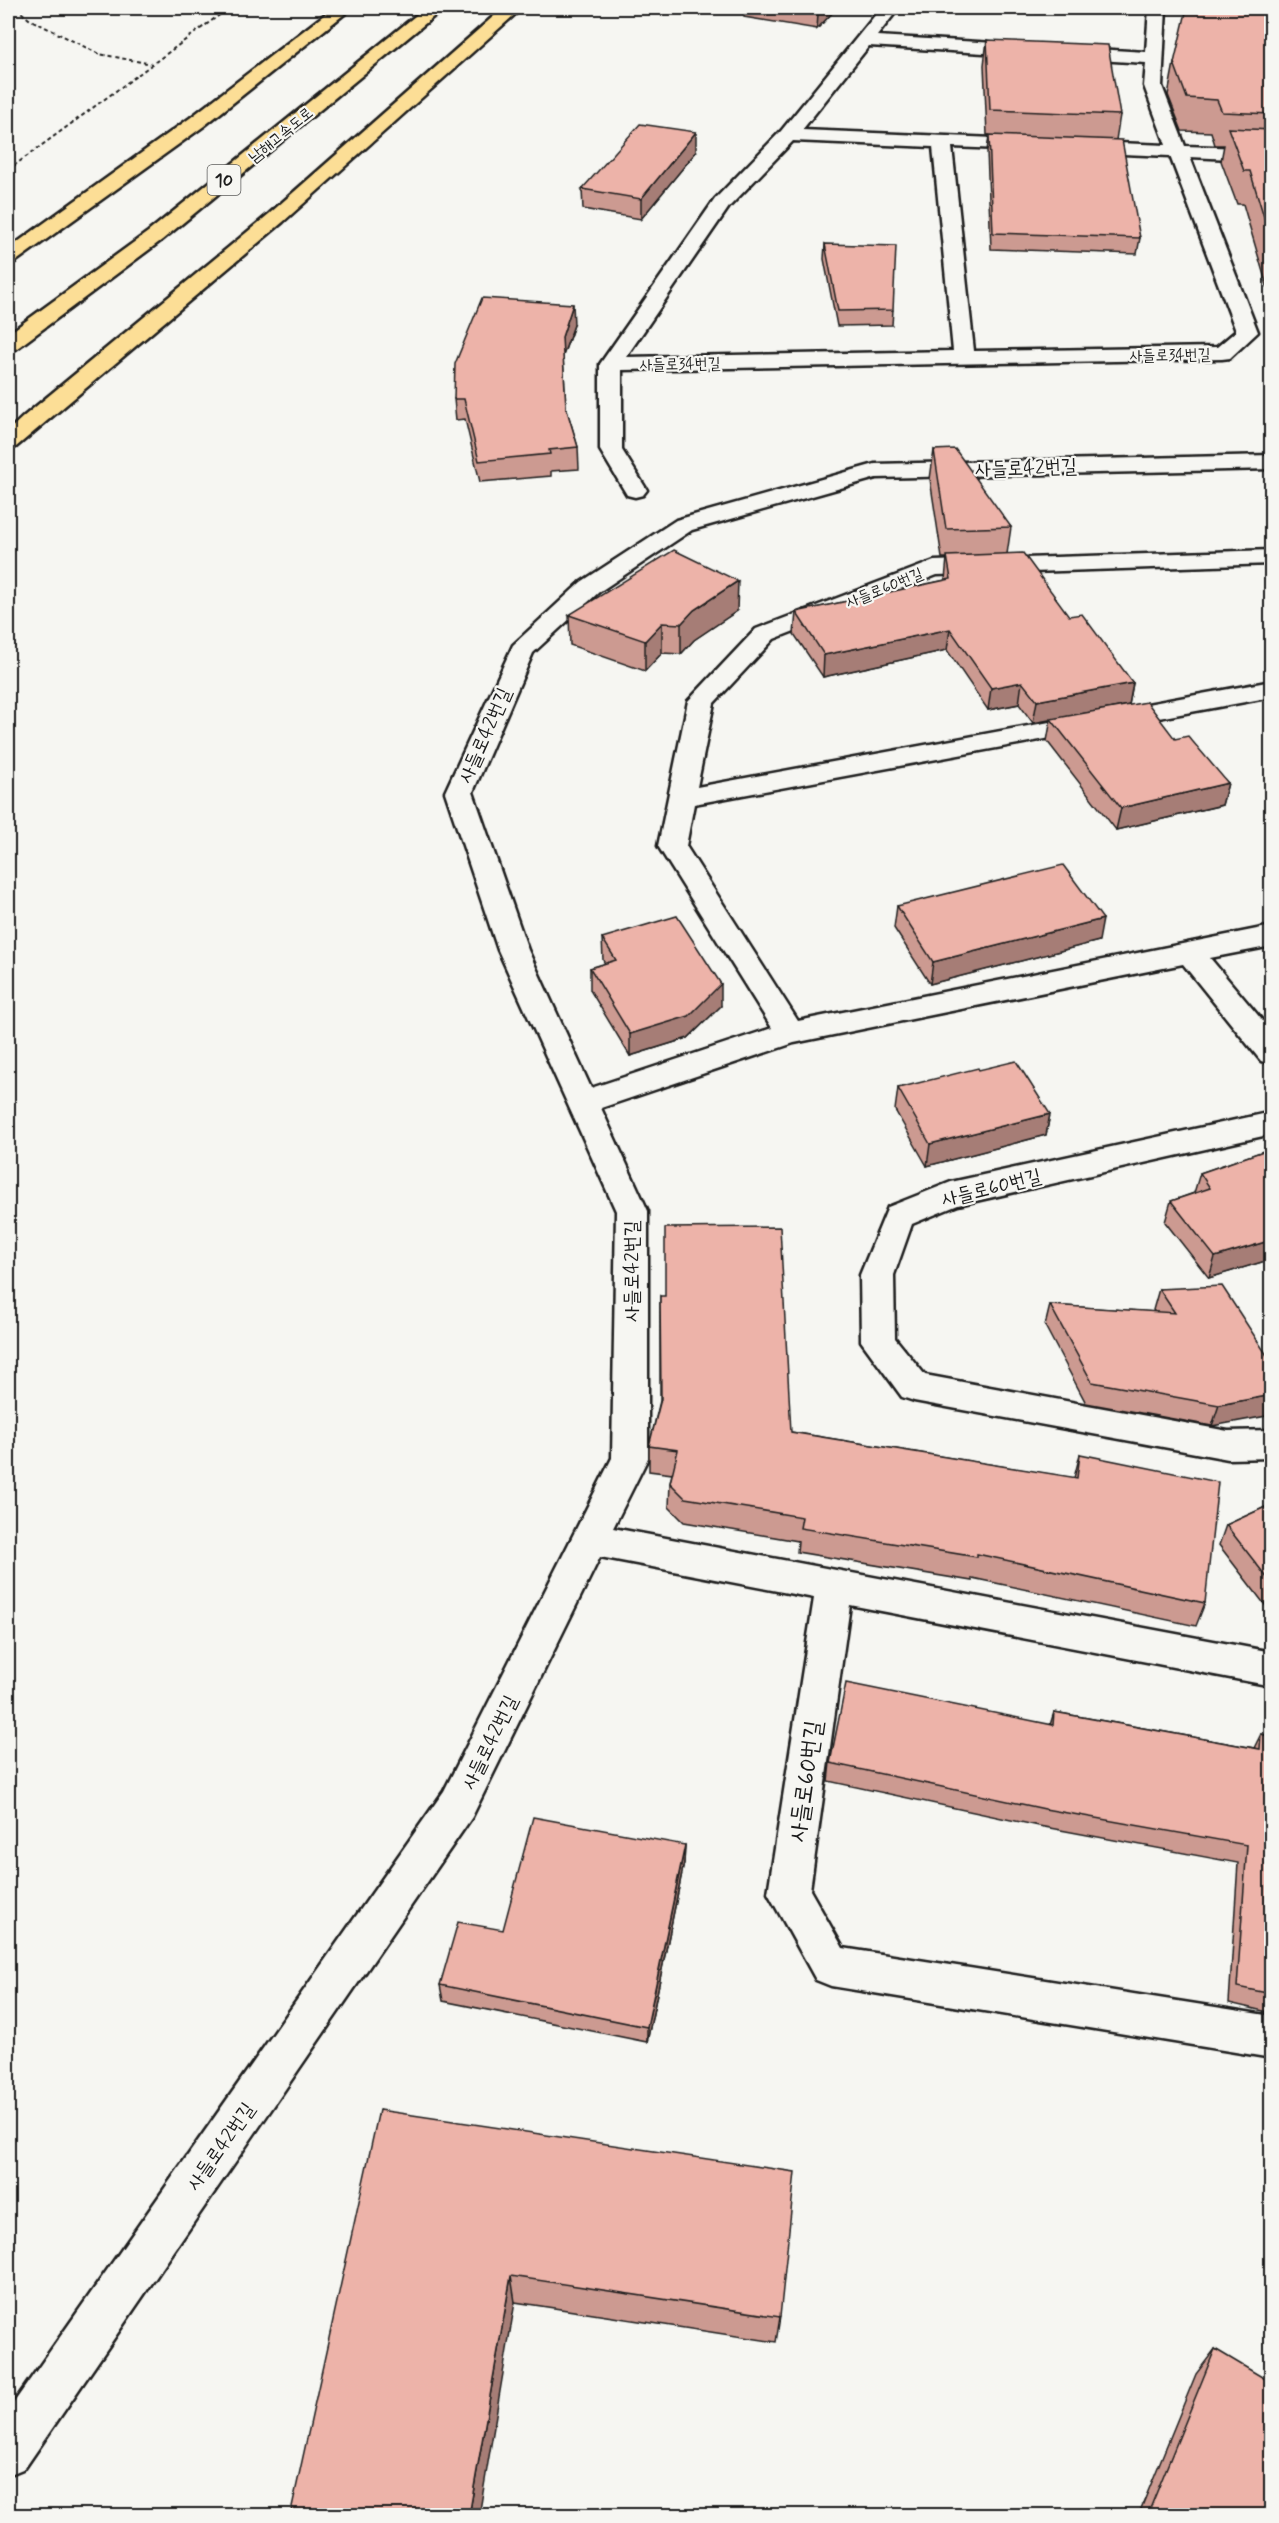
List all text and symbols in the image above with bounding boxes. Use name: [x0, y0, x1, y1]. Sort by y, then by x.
street label: 남해고속도로: [244, 103, 318, 168]
road number: 10: [208, 165, 240, 195]
street label: 사들로34번길: [1129, 344, 1211, 367]
street label: 사들로34번길: [639, 353, 721, 376]
street label: 사들로42번길: [975, 453, 1077, 484]
street label: 사들로60번길: [843, 563, 926, 613]
street label: 사들로42번길: [452, 684, 518, 788]
street label: 사들로60번길: [939, 1163, 1044, 1214]
street label: 사들로42번길: [619, 1220, 646, 1322]
street label: 사들로42번길: [456, 1691, 525, 1794]
street label: 사들로60번길: [783, 1719, 830, 1844]
street label: 사들로42번길: [181, 2097, 262, 2196]

